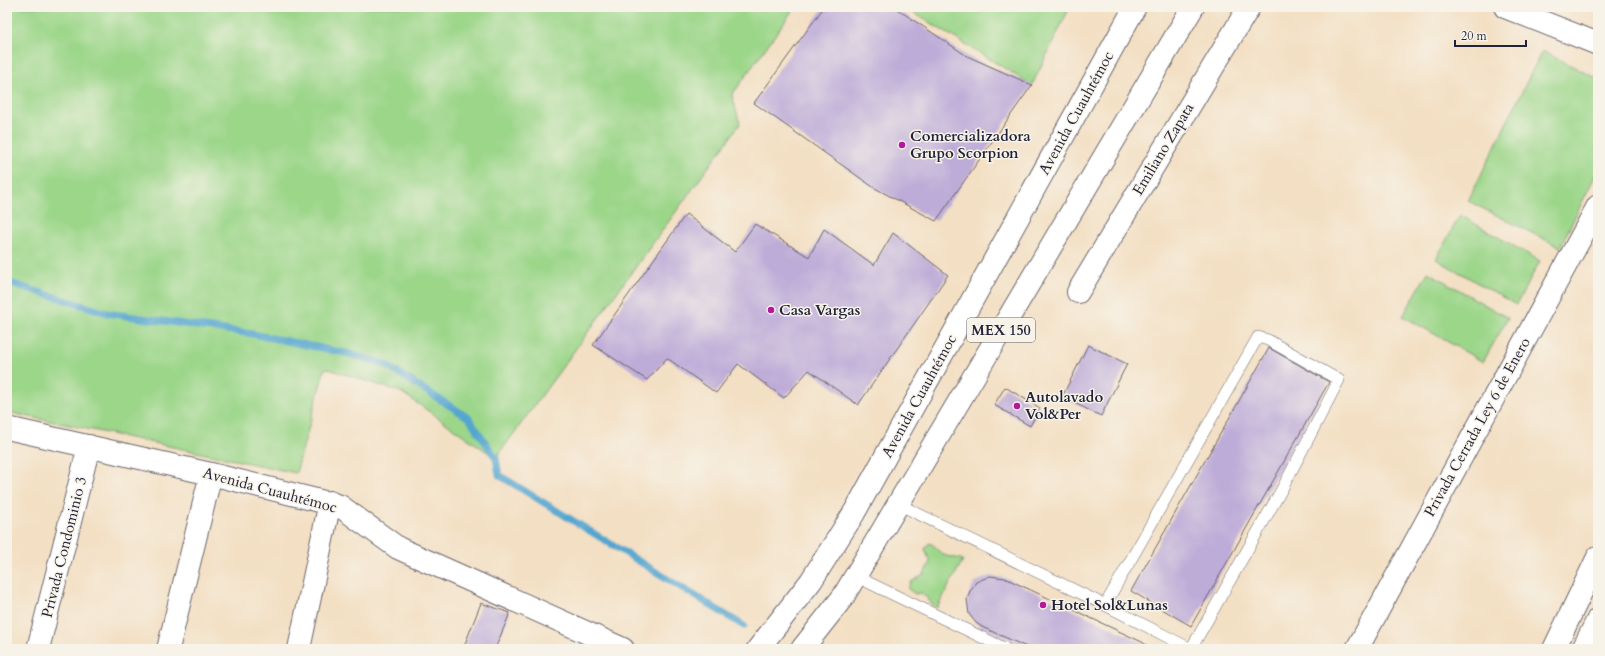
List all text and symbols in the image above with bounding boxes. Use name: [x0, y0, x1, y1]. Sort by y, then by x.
scale bar: [1455, 22, 1526, 48]
text: 20 m: [1461, 28, 1488, 44]
street label: Avenida Cuauhtémoc: [1034, 48, 1118, 178]
street label: Emiliano Zapata: [1128, 99, 1199, 199]
place label: Comercializadora Grupo Scorpion: [910, 126, 1031, 163]
marker: Comercializadora Grupo Scorpion: [897, 140, 907, 150]
place label: Casa Vargas: [779, 300, 860, 320]
marker: Casa Vargas: [766, 305, 776, 315]
road number: MEX 150: [967, 318, 1035, 342]
street label: Avenida Cuauhtémoc: [877, 331, 961, 461]
street label: Privada Cerrada Ley 6 de Enero: [1419, 334, 1535, 520]
place label: Autolavado Vol&Per: [1025, 387, 1103, 424]
marker: Autolavado Vol&Per: [1012, 401, 1022, 411]
street label: Avenida Cuauhtémoc: [201, 462, 339, 518]
street label: Privada Condominio 3: [37, 474, 91, 620]
place label: Hotel Sol&Lunas: [1051, 595, 1168, 615]
marker: Hotel Sol&Lunas: [1038, 600, 1048, 610]

